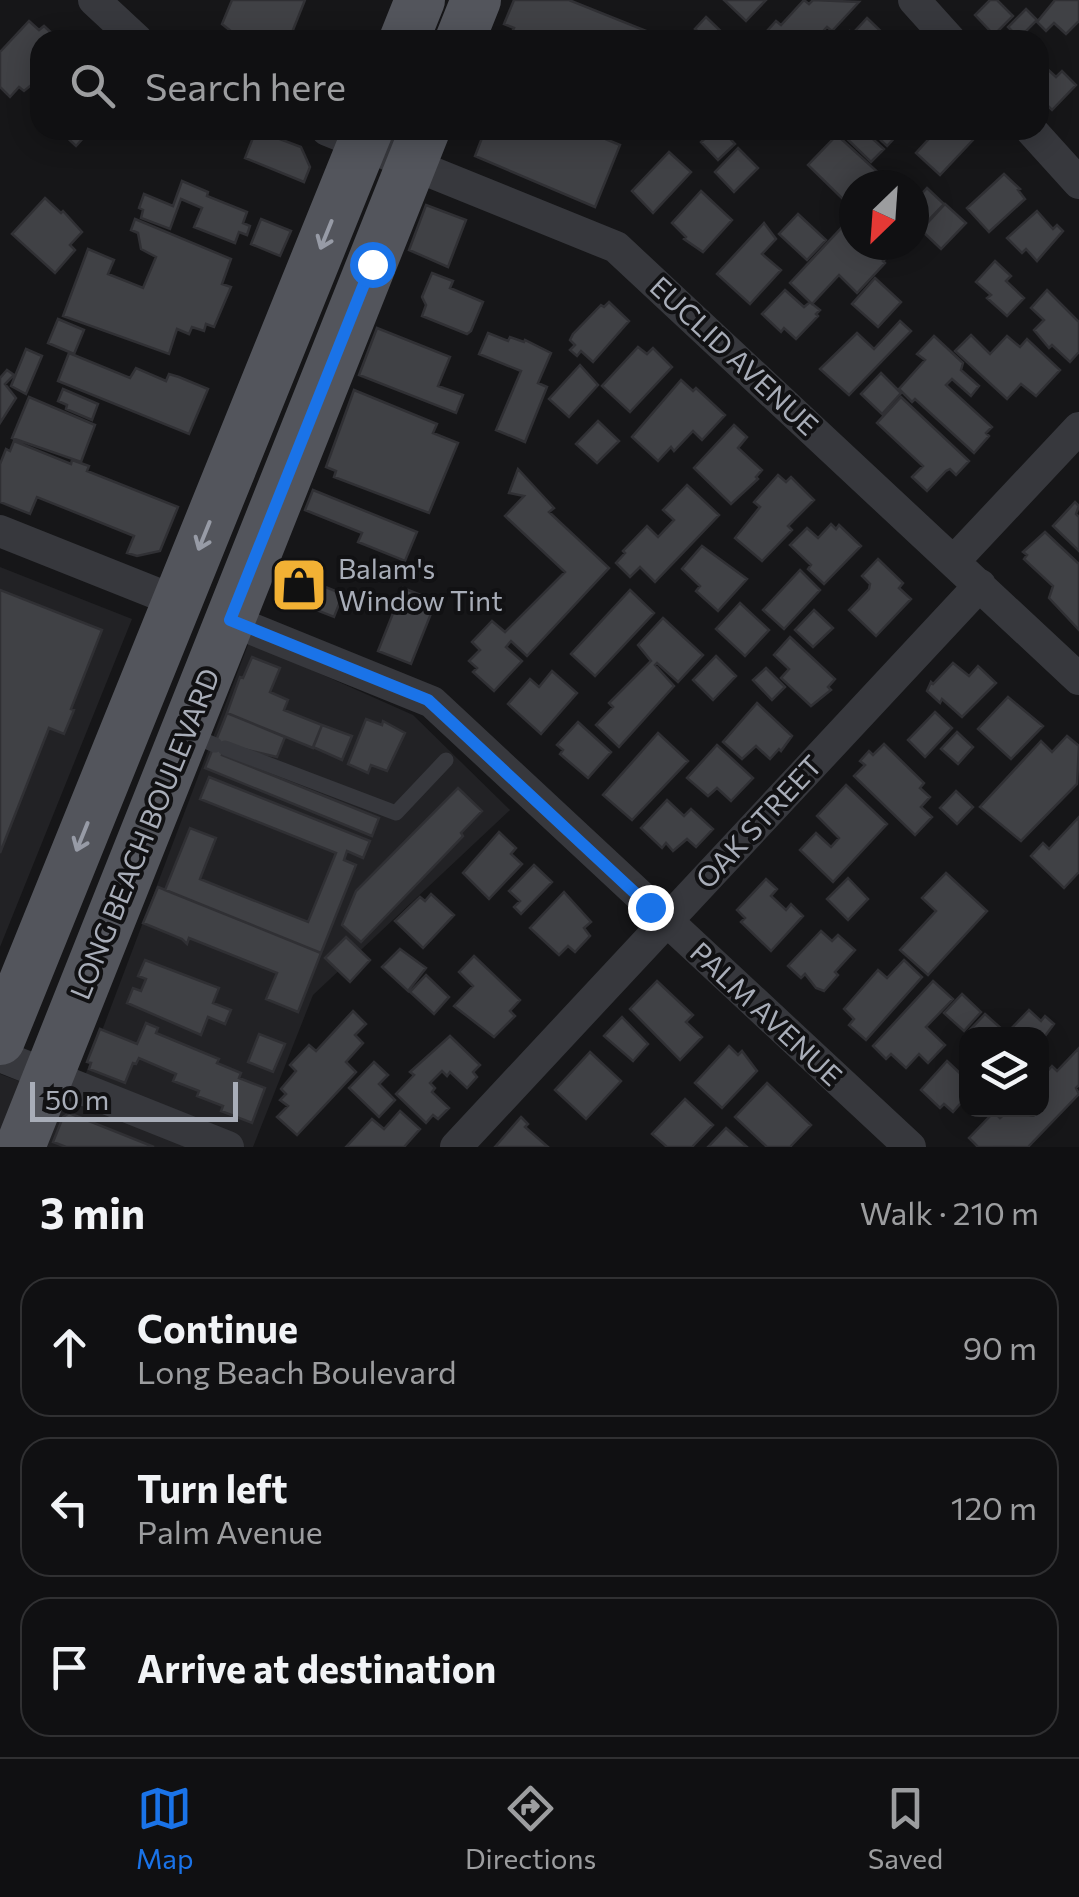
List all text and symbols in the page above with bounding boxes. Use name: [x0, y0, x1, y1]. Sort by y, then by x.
search box: [30, 30, 1049, 140]
icon: search: [65, 58, 120, 113]
text: Search here: [145, 62, 346, 109]
north arrow: [839, 170, 929, 260]
one-way arrow: [316, 219, 334, 250]
route start: [350, 242, 396, 288]
street label: EUCLID AVENUE: [644, 269, 826, 442]
one-way arrow: [194, 520, 212, 551]
place label: Balam's Window Tint: [338, 551, 503, 617]
shop icon: Balam's Window Tint: [269, 555, 329, 615]
street label: LONG BEACH BOULEVARD: [62, 663, 226, 1004]
street label: OAK STREET: [688, 748, 829, 895]
one-way arrow: [72, 822, 90, 852]
route end: [628, 885, 674, 931]
street label: PALM AVENUE: [684, 934, 850, 1092]
map controls: [959, 1027, 1049, 1117]
button: layers: [959, 1027, 1049, 1117]
scale bar: [30, 1077, 238, 1122]
text: 50 m: [45, 1082, 109, 1116]
text: 3 min: [40, 1186, 145, 1238]
text: Walk · 210 m: [860, 1192, 1039, 1232]
text: Continue: [137, 1304, 298, 1351]
icon: ahead: [42, 1320, 97, 1375]
text: 90 m: [963, 1327, 1037, 1367]
text: Long Beach Boulevard: [137, 1351, 457, 1391]
text: Turn left: [137, 1464, 288, 1511]
icon: left: [42, 1480, 97, 1535]
text: 120 m: [951, 1487, 1037, 1527]
text: Palm Avenue: [137, 1511, 323, 1551]
icon: arrive: [42, 1640, 97, 1695]
text: Arrive at destination: [137, 1644, 496, 1691]
tab: Map: [136, 1781, 193, 1875]
tab: Directions: [465, 1781, 596, 1875]
tab: Saved: [868, 1781, 943, 1875]

